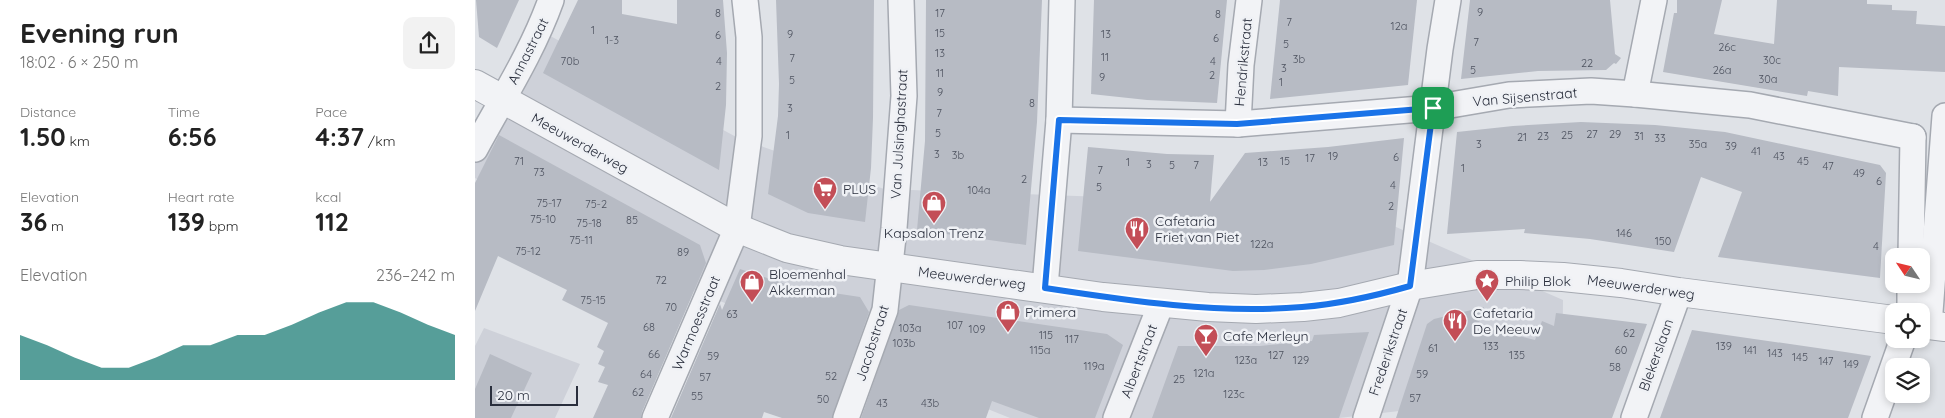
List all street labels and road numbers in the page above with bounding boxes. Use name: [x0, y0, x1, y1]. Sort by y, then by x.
street label: Annastraat: [504, 15, 553, 87]
street label: Hendrikstraat: [1230, 17, 1256, 107]
street label: Van Julsinghastraat: [887, 68, 911, 199]
street label: Van Sijsenstraat: [1472, 83, 1578, 111]
street label: Meeuwerderweg: [528, 109, 632, 177]
street label: Meeuwerderweg: [917, 262, 1027, 294]
street label: Meeuwerderweg: [1586, 271, 1696, 303]
street label: Warmoesstraat: [668, 273, 724, 373]
street label: Jacobstraat: [851, 302, 893, 383]
street label: Frederikstraat: [1365, 306, 1411, 398]
street label: Blekerslaan: [1635, 316, 1677, 394]
street label: Albertstraat: [1117, 321, 1161, 400]

